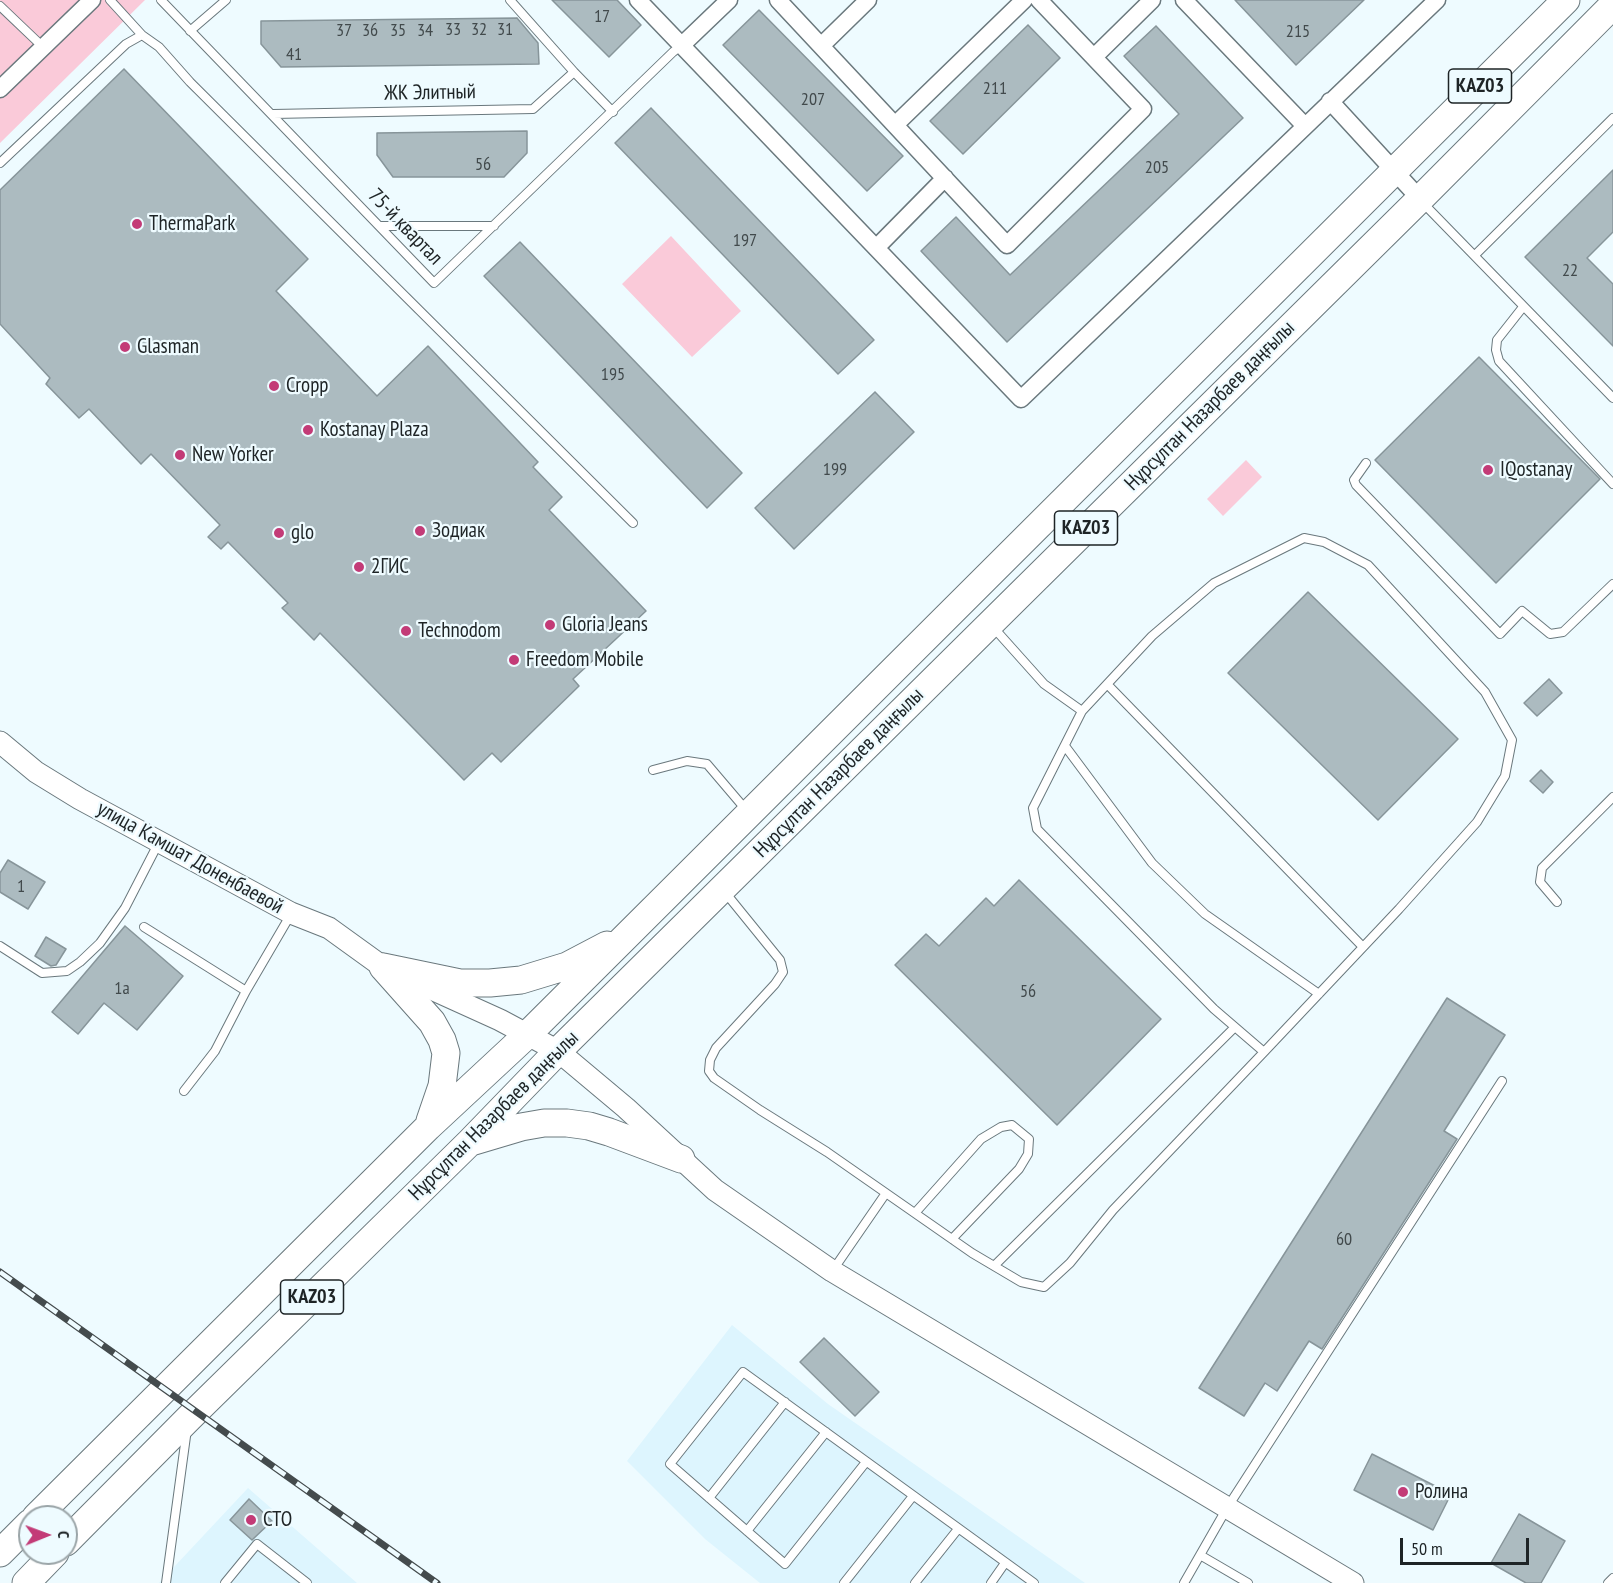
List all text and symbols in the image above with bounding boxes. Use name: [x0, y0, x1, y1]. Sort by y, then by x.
house number: 17: [594, 6, 610, 28]
house number: 33: [445, 19, 461, 41]
house number: 32: [471, 19, 487, 41]
house number: 31: [497, 19, 513, 41]
house number: 37: [336, 20, 352, 42]
house number: 36: [362, 20, 378, 42]
house number: 35: [390, 20, 406, 42]
house number: 34: [417, 20, 433, 42]
house number: 215: [1286, 21, 1310, 43]
house number: 41: [286, 44, 302, 66]
road number: KАZ03: [1448, 69, 1512, 103]
house number: 211: [983, 78, 1007, 100]
street label: ЖК Элитный: [384, 80, 476, 106]
house number: 207: [801, 89, 825, 111]
house number: 56: [475, 154, 491, 176]
house number: 205: [1145, 157, 1169, 179]
street label: 75-й квартал: [363, 184, 447, 270]
place label: ThermaPark: [149, 211, 235, 237]
marker: ThermaPark: [130, 217, 144, 231]
house number: 197: [733, 230, 757, 252]
house number: 22: [1562, 260, 1578, 282]
street label: Нұрсұлтан Назарбаев даңғылы: [1120, 316, 1300, 496]
place label: Glasman: [137, 334, 199, 360]
marker: Glasman: [118, 340, 132, 354]
house number: 195: [601, 364, 625, 386]
place label: Cropp: [286, 373, 328, 399]
marker: Cropp: [267, 379, 281, 393]
place label: Kostanay Plaza: [320, 417, 429, 443]
marker: Kostanay Plaza: [301, 423, 315, 437]
place label: New Yorker: [192, 442, 274, 468]
marker: New Yorker: [173, 448, 187, 462]
place label: IQostanay: [1500, 457, 1572, 483]
house number: 199: [823, 459, 847, 481]
marker: IQostanay: [1481, 463, 1495, 477]
road number: KАZ03: [1054, 511, 1118, 545]
place label: Зодиак: [432, 518, 485, 544]
place label: glo: [291, 520, 314, 546]
marker: Зодиак: [413, 524, 427, 538]
marker: glo: [272, 526, 286, 540]
place label: 2ГИС: [371, 554, 409, 580]
marker: 2ГИС: [352, 560, 366, 574]
place label: Gloria Jeans: [562, 612, 648, 638]
place label: Technodom: [418, 618, 501, 644]
marker: Gloria Jeans: [543, 618, 557, 632]
marker: Technodom: [399, 624, 413, 638]
place label: Freedom Mobile: [526, 647, 644, 673]
marker: Freedom Mobile: [507, 653, 521, 667]
street label: Нұрсұлтан Назарбаев даңғылы: [749, 683, 929, 863]
street label: улица Камшат Доненбаевой: [92, 796, 288, 920]
house number: 1: [17, 876, 25, 898]
house number: 1а: [114, 978, 130, 1000]
house number: 56: [1020, 981, 1036, 1003]
street label: Нұрсұлтан Назарбаев даңғылы: [404, 1026, 584, 1206]
house number: 60: [1336, 1229, 1352, 1251]
road number: KАZ03: [280, 1280, 344, 1314]
place label: Ролина: [1415, 1479, 1468, 1505]
marker: Ролина: [1396, 1485, 1410, 1499]
north arrow: [18, 1505, 78, 1565]
place label: СТО: [263, 1507, 292, 1533]
marker: СТО: [244, 1513, 258, 1527]
scale bar: [1403, 1526, 1532, 1564]
text: С: [54, 1531, 74, 1539]
text: 50 m: [1411, 1537, 1443, 1560]

